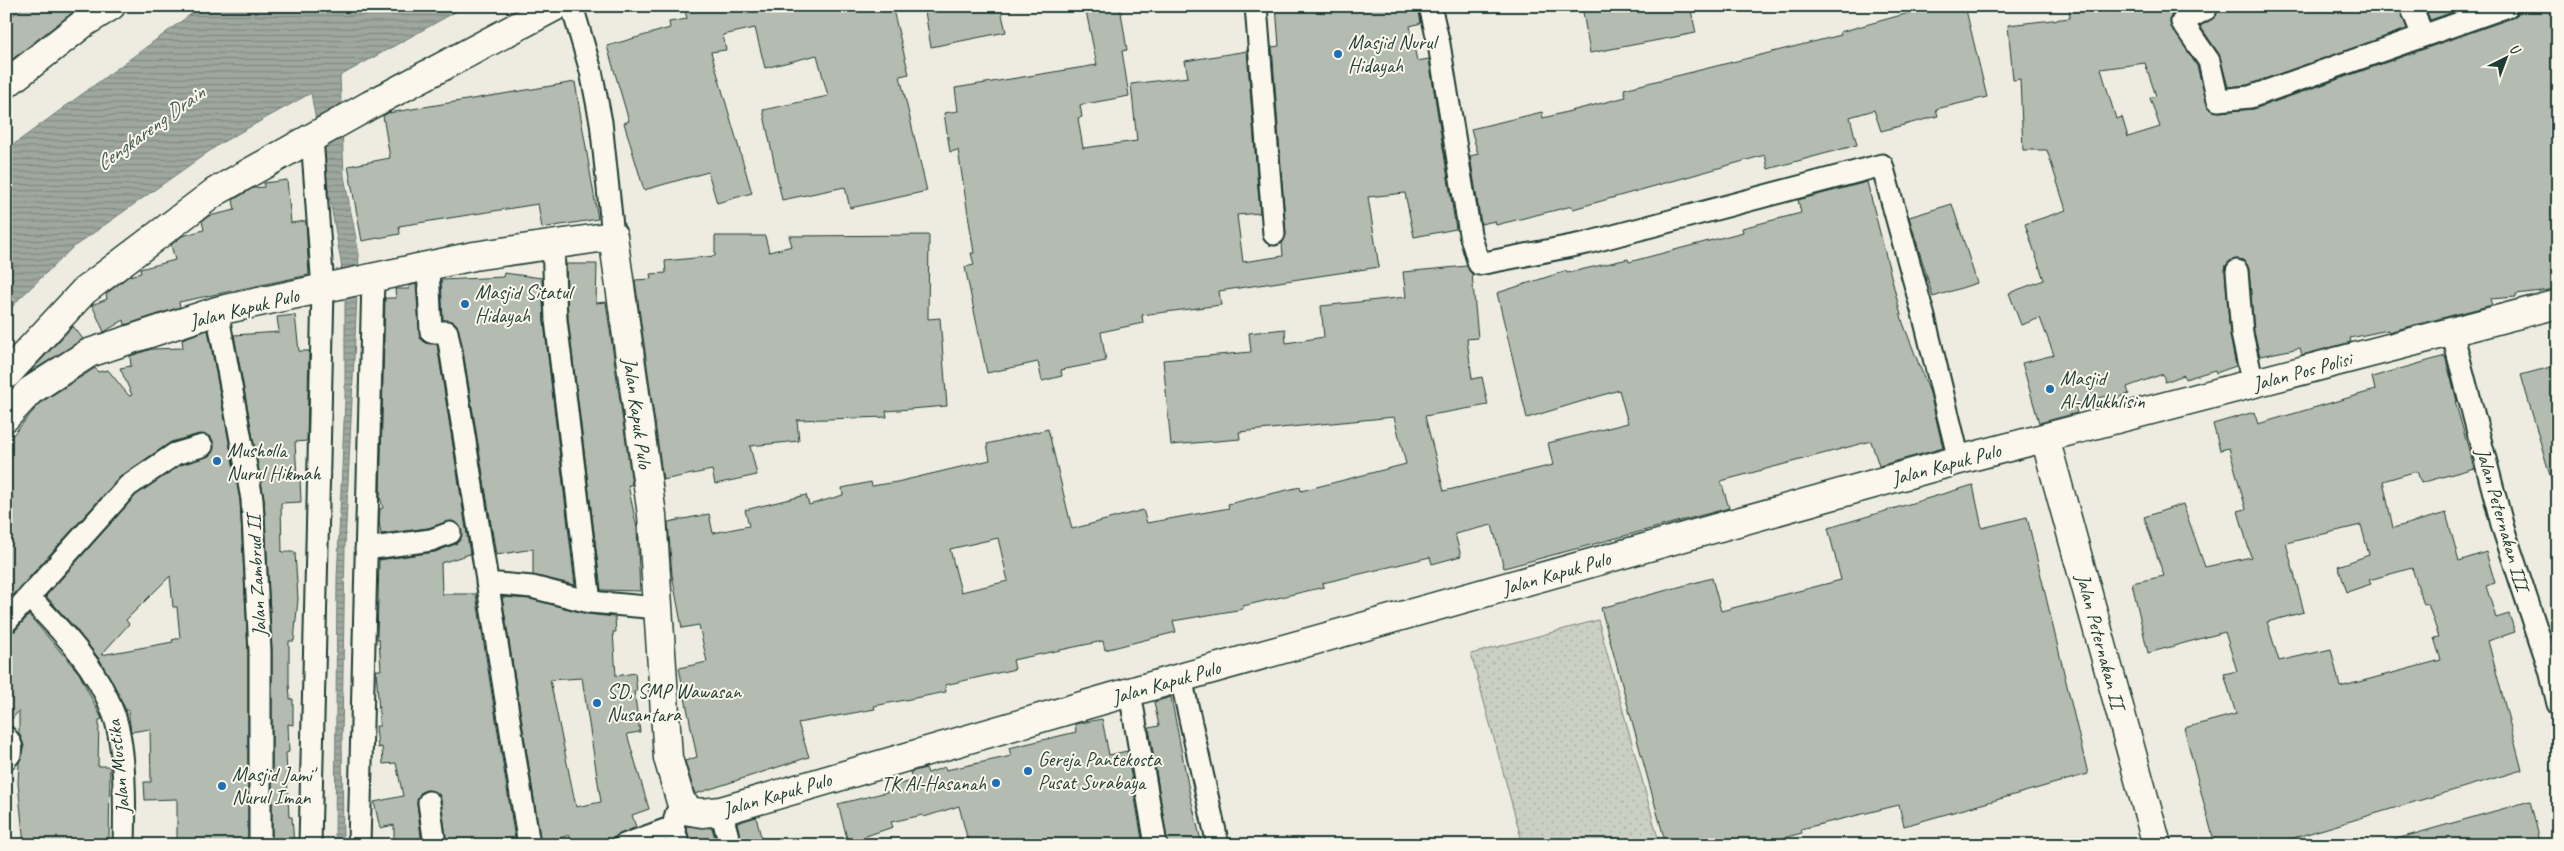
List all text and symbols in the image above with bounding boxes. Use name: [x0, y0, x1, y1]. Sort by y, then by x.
place label: Masjid Nurul Hidayah: [1348, 30, 1439, 78]
north arrow: [2482, 32, 2532, 82]
text: U: [2506, 40, 2525, 59]
marker: Masjid Nurul Hidayah: [1332, 48, 1344, 60]
water label: Cengkareng Drain: [90, 79, 211, 176]
place label: Masjid Sitatul Hidayah: [475, 280, 575, 328]
street label: Jalan Kapuk Pulo: [186, 283, 302, 334]
marker: Masjid Sitatul Hidayah: [459, 298, 471, 310]
street label: Jalan Pos Polisi: [2249, 346, 2356, 397]
street label: Jalan Kapuk Pulo: [617, 355, 658, 471]
place label: Masjid Al-Mukhlisin: [2060, 366, 2146, 414]
marker: Masjid Al-Mukhlisin: [2044, 383, 2056, 395]
place label: Musholla Nurul Hikmah: [227, 438, 321, 486]
street label: Jalan Kapuk Pulo: [1888, 438, 2004, 491]
street label: Jalan Peternakan III: [2470, 444, 2536, 597]
marker: Musholla Nurul Hikmah: [211, 455, 223, 467]
street label: Jalan Zambrud II: [241, 510, 272, 639]
street label: Jalan Kapuk Pulo: [1498, 546, 1614, 601]
street label: Jalan Peternakan II: [2070, 570, 2132, 715]
street label: Jalan Kapuk Pulo: [1108, 655, 1224, 710]
place label: SD, SMP Wawasan Nusantara: [607, 679, 742, 727]
marker: SD, SMP Wawasan Nusantara: [591, 697, 603, 709]
street label: Jalan Mustika: [101, 717, 136, 816]
place label: Gereja Pantekosta Pusat Surabaya: [1038, 747, 1162, 795]
place label: Masjid Jami' Nurul Iman: [232, 762, 318, 810]
marker: Gereja Pantekosta Pusat Surabaya: [1022, 765, 1034, 777]
street label: Jalan Kapuk Pulo: [719, 767, 835, 822]
place label: TK Al-Hasanah: [881, 771, 987, 796]
marker: TK Al-Hasanah: [990, 777, 1002, 789]
marker: Masjid Jami' Nurul Iman: [216, 780, 228, 792]

